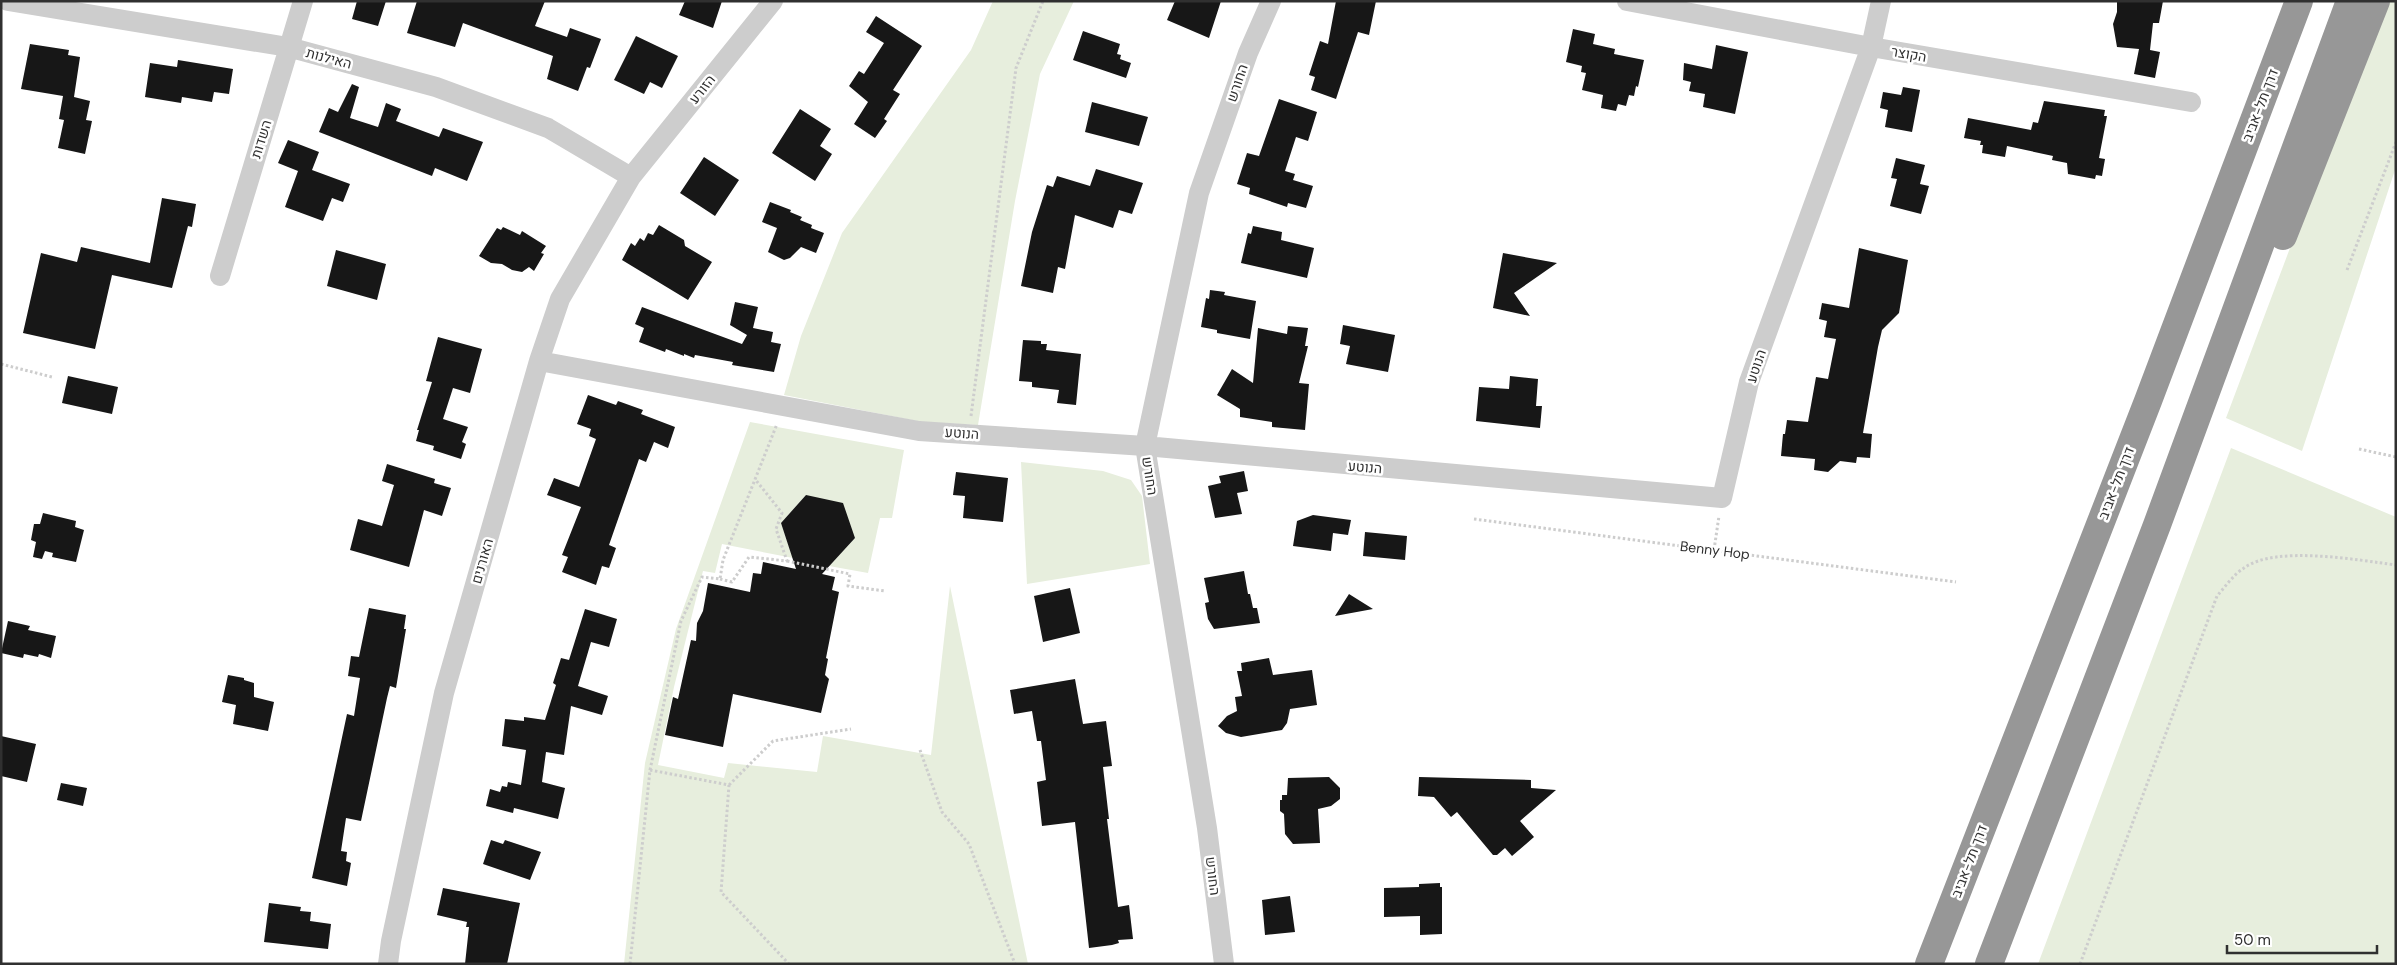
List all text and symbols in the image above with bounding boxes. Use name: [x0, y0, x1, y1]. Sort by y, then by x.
street label: הקוצר: [1890, 42, 1928, 66]
street label: האילנות: [304, 43, 354, 73]
street label: החורש: [1222, 62, 1252, 104]
street label: דרך תל-אביב: [2238, 66, 2282, 144]
street label: הזורע: [685, 71, 719, 107]
street label: השדות: [247, 117, 275, 161]
street label: הנוטע: [1742, 347, 1770, 385]
street label: הנוטע: [944, 423, 980, 443]
street label: דרך תל-אביב: [2094, 444, 2138, 522]
street label: החורש: [1138, 455, 1162, 497]
street label: הנוטע: [1347, 457, 1383, 477]
street label: האורנים: [467, 536, 497, 586]
street label: Benny Hop: [1679, 537, 1751, 563]
street label: דרך תל-אביב: [1947, 822, 1991, 900]
street label: החורש: [1202, 856, 1224, 896]
scale bar: [2227, 922, 2377, 954]
text: 50 m: [2234, 930, 2271, 950]

